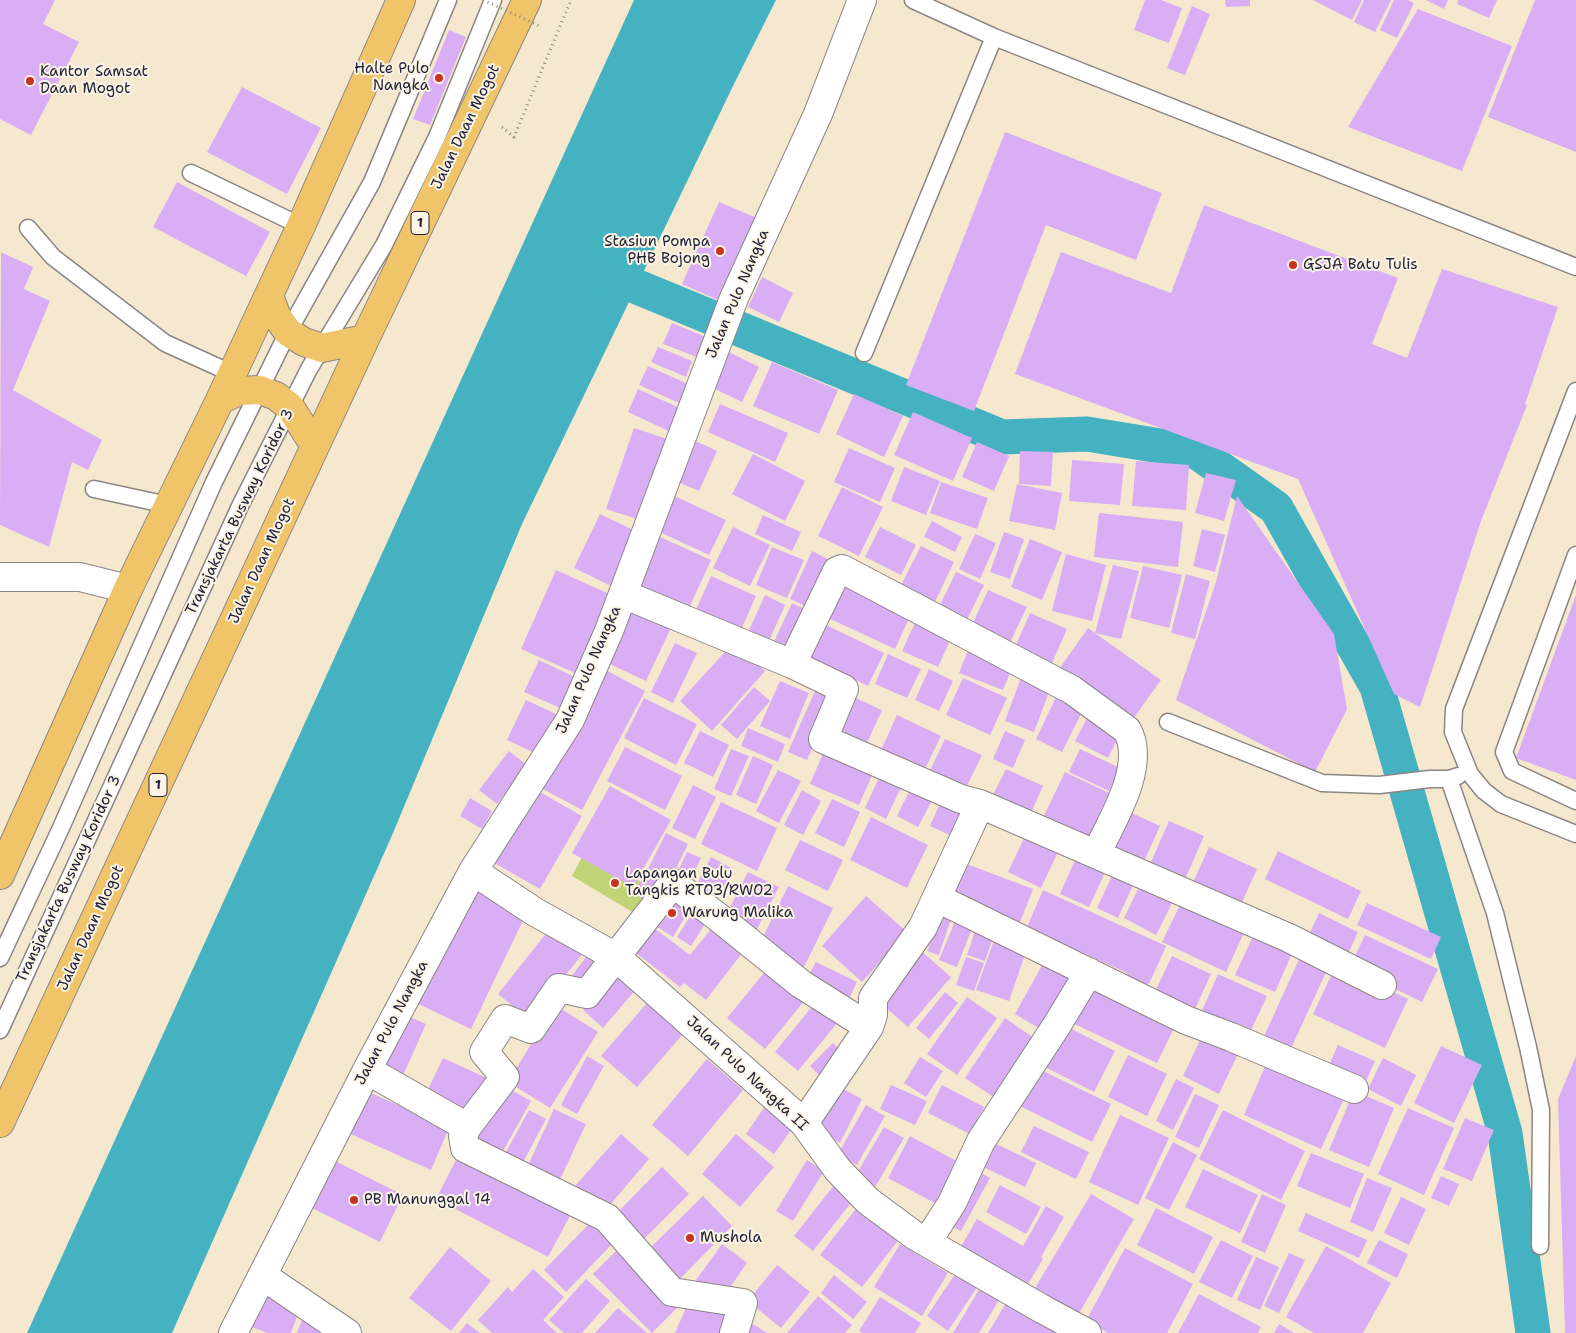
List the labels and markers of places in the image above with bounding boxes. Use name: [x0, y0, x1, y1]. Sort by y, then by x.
place label: Halte Pulo Nangka: [354, 60, 429, 95]
place label: Kantor Samsat Daan Mogot: [40, 63, 148, 98]
marker: Halte Pulo Nangka: [433, 72, 445, 84]
marker: Kantor Samsat Daan Mogot: [24, 75, 36, 87]
place label: Stasiun Pompa PHB Bojong: [604, 233, 710, 268]
marker: Stasiun Pompa PHB Bojong: [714, 245, 726, 257]
place label: GSJA Batu Tulis: [1303, 256, 1418, 274]
marker: GSJA Batu Tulis: [1287, 259, 1299, 271]
place label: Lapangan Bulu Tangkis RT03/RW02: [625, 865, 773, 900]
marker: Lapangan Bulu Tangkis RT03/RW02: [609, 877, 621, 889]
place label: Warung Malika: [682, 904, 793, 922]
marker: Warung Malika: [666, 907, 678, 919]
place label: PB Manunggal 14: [364, 1191, 490, 1209]
marker: PB Manunggal 14: [348, 1194, 360, 1206]
place label: Mushola: [700, 1229, 762, 1247]
marker: Mushola: [684, 1232, 696, 1244]

